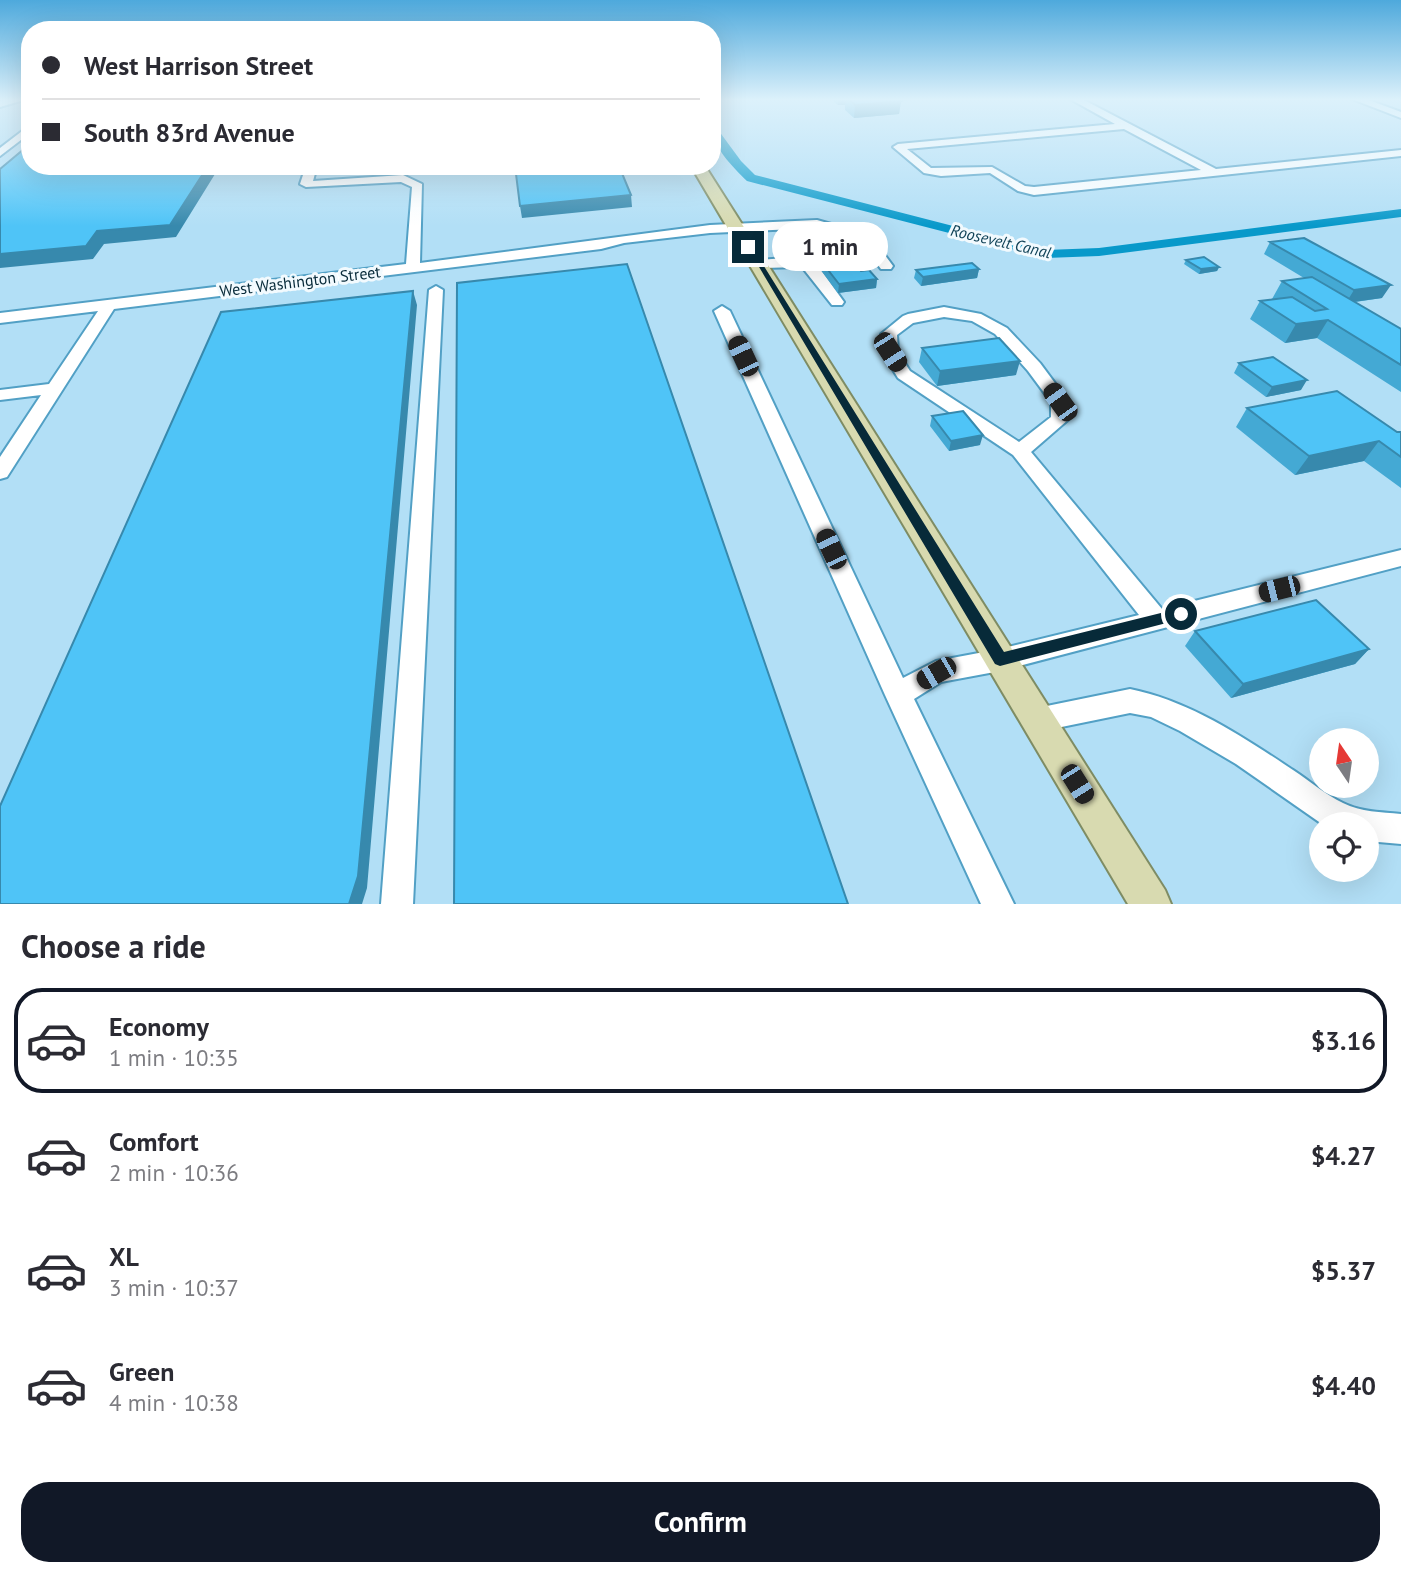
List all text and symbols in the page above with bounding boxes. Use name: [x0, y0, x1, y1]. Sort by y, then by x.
text: West Harrison Street: [84, 49, 313, 82]
text: South 83rd Avenue: [84, 116, 295, 149]
water label: Roosevelt Canal: [949, 220, 1054, 262]
callout: 1 min: [772, 222, 888, 272]
route end: [732, 231, 764, 263]
text: 1 min: [802, 232, 858, 261]
street label: West Washington Street: [218, 261, 382, 301]
car: [870, 329, 911, 375]
car: [725, 333, 762, 379]
car: [1040, 379, 1081, 425]
car: [813, 526, 850, 572]
car: [1257, 574, 1302, 604]
route start: [1165, 598, 1197, 630]
car: [913, 653, 960, 693]
north arrow: [1309, 728, 1379, 798]
map controls: [1309, 728, 1379, 882]
car: [1057, 761, 1098, 807]
button: locate: [1309, 812, 1379, 882]
text: Choose a ride: [21, 925, 206, 967]
icon: car: [25, 1009, 88, 1072]
text: Economy: [109, 1010, 209, 1043]
text: $3.16: [1311, 1024, 1376, 1057]
text: 1 min · 10:35: [109, 1043, 239, 1072]
icon: car: [25, 1124, 88, 1187]
text: Comfort: [109, 1125, 199, 1158]
text: $4.27: [1311, 1139, 1376, 1172]
text: 2 min · 10:36: [109, 1158, 239, 1187]
icon: car: [25, 1239, 88, 1302]
text: XL: [109, 1240, 139, 1273]
text: $5.37: [1311, 1254, 1376, 1287]
text: 3 min · 10:37: [109, 1273, 239, 1302]
icon: car: [25, 1354, 88, 1417]
text: Green: [109, 1355, 174, 1388]
text: $4.40: [1311, 1369, 1376, 1402]
text: 4 min · 10:38: [109, 1388, 239, 1417]
button: Confirm: [21, 1482, 1380, 1562]

